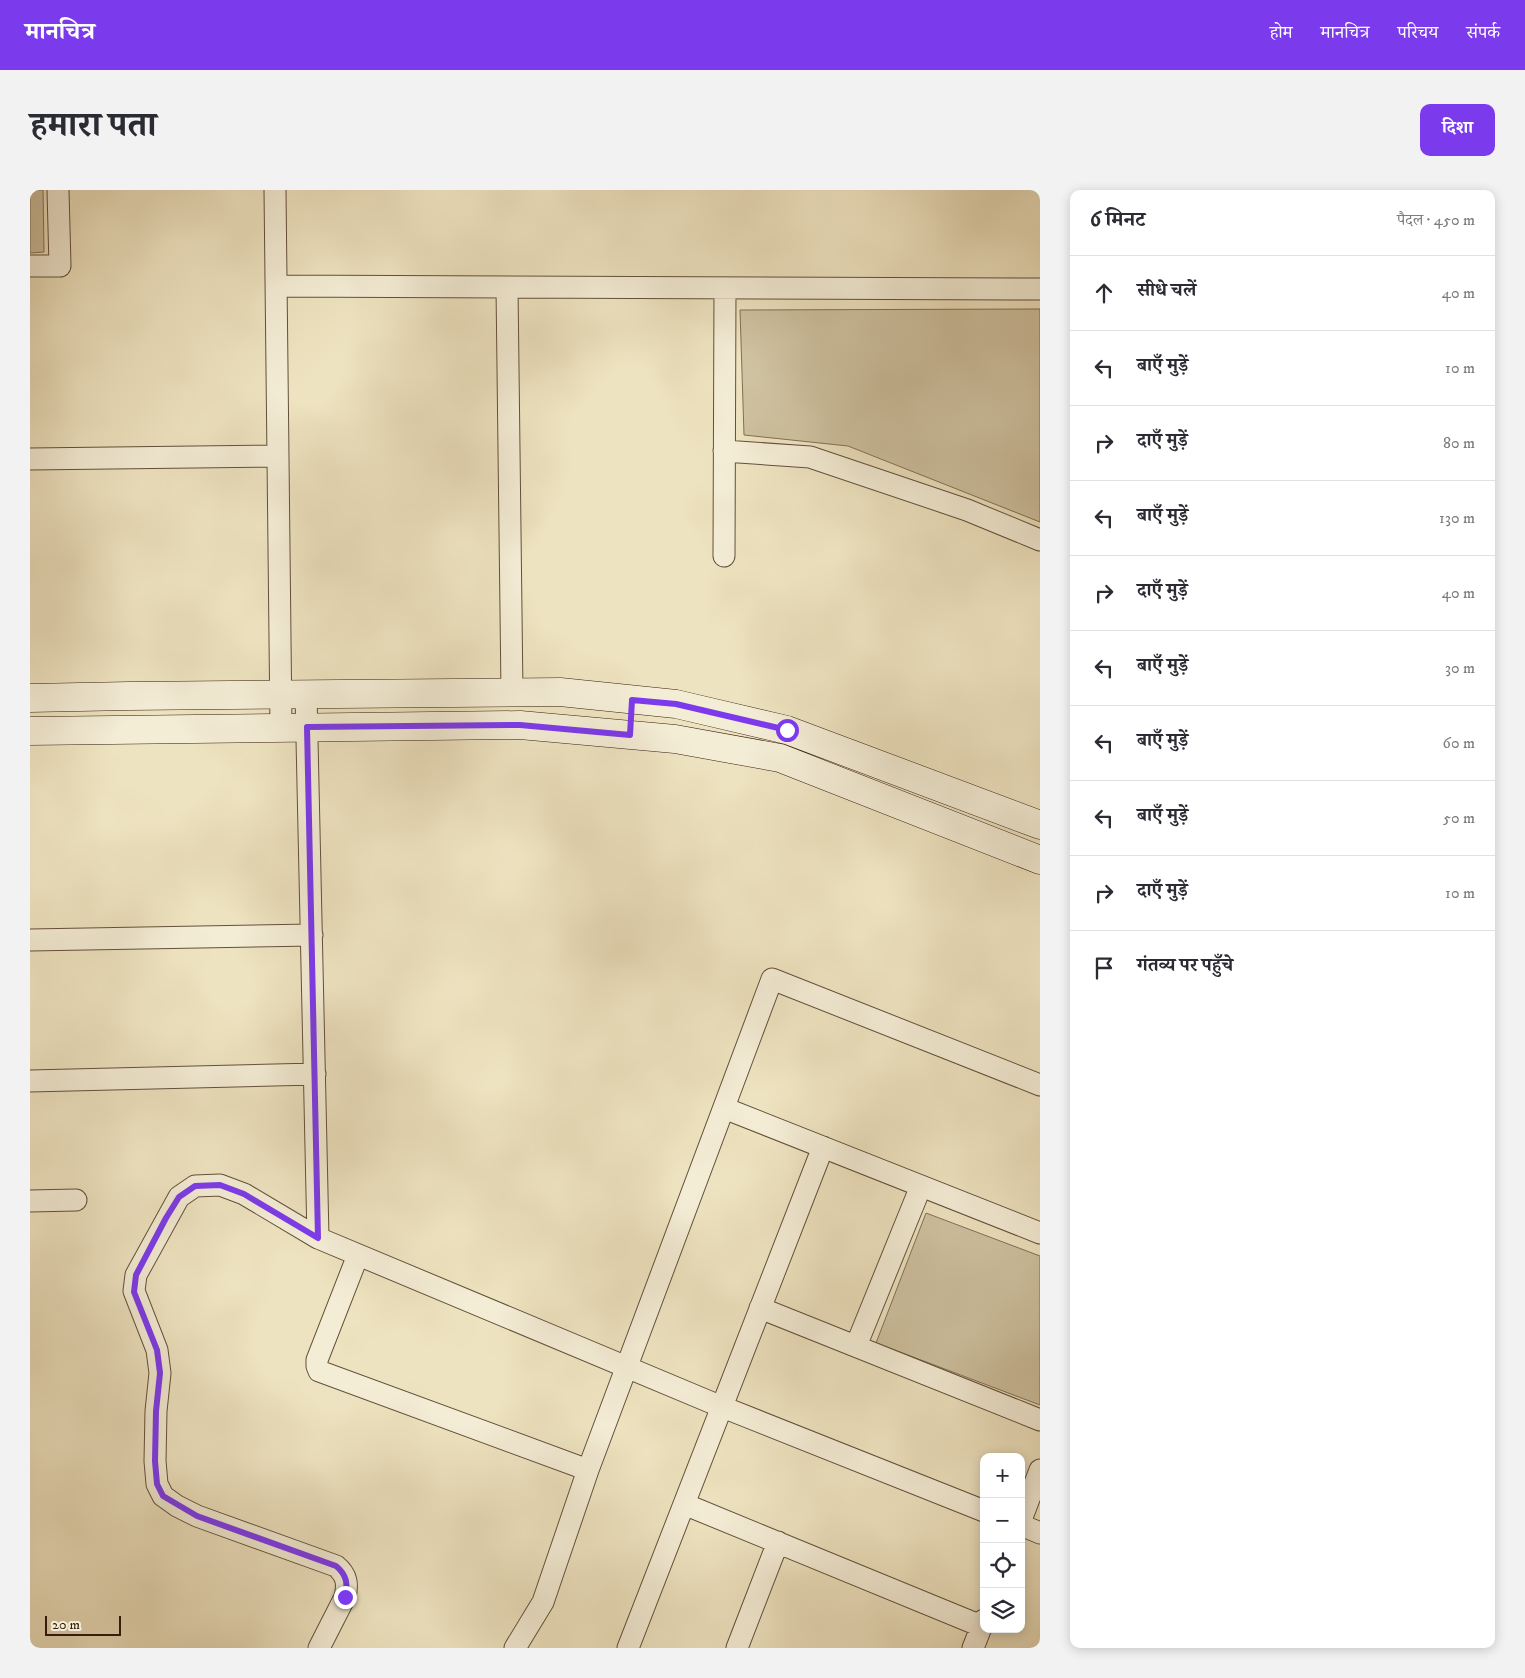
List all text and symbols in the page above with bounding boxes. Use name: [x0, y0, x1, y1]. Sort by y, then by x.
text: मानचित्र: [25, 17, 95, 47]
text: होम: [1270, 22, 1293, 44]
text: मानचित्र: [1321, 22, 1369, 44]
text: परिचय: [1397, 22, 1438, 44]
text: संपर्क: [1466, 22, 1500, 44]
text: हमारा पता: [30, 104, 157, 148]
button: दिशा: [1420, 104, 1495, 156]
text: 6 मिनट: [1090, 207, 1145, 233]
text: पैदल · 450 m: [1397, 210, 1475, 230]
icon: ahead: [1090, 279, 1118, 307]
text: सीधे चलें: [1137, 279, 1196, 302]
text: 40 m: [1442, 283, 1475, 303]
icon: left: [1090, 354, 1118, 382]
text: बाएँ मुड़ें: [1137, 354, 1188, 377]
text: 10 m: [1445, 358, 1475, 378]
icon: right: [1090, 429, 1118, 457]
text: दाएँ मुड़ें: [1137, 429, 1188, 452]
text: 80 m: [1443, 433, 1475, 453]
icon: left: [1090, 504, 1118, 532]
text: बाएँ मुड़ें: [1137, 504, 1188, 527]
text: 130 m: [1439, 508, 1475, 528]
icon: right: [1090, 579, 1118, 607]
text: दाएँ मुड़ें: [1137, 579, 1188, 602]
text: 40 m: [1442, 583, 1475, 603]
icon: left: [1090, 654, 1118, 682]
text: बाएँ मुड़ें: [1137, 654, 1188, 677]
text: 30 m: [1445, 658, 1475, 678]
route start: [776, 719, 799, 742]
icon: left: [1090, 729, 1118, 757]
text: बाएँ मुड़ें: [1137, 729, 1188, 752]
text: 60 m: [1443, 733, 1475, 753]
icon: left: [1090, 804, 1118, 832]
text: बाएँ मुड़ें: [1137, 804, 1188, 827]
text: 50 m: [1443, 808, 1475, 828]
icon: right: [1090, 879, 1118, 907]
text: दाएँ मुड़ें: [1137, 879, 1188, 902]
text: 10 m: [1445, 883, 1475, 903]
icon: arrive: [1090, 954, 1118, 982]
text: गंतव्य पर पहुँचे: [1137, 954, 1233, 977]
map controls: [980, 1453, 1025, 1633]
button: +: [980, 1453, 1025, 1498]
button: −: [980, 1498, 1025, 1543]
button: locate: [980, 1543, 1025, 1588]
route end: [334, 1586, 357, 1609]
button: layers: [980, 1588, 1025, 1633]
scale bar: [45, 1613, 121, 1636]
text: 20 m: [52, 1616, 80, 1634]

